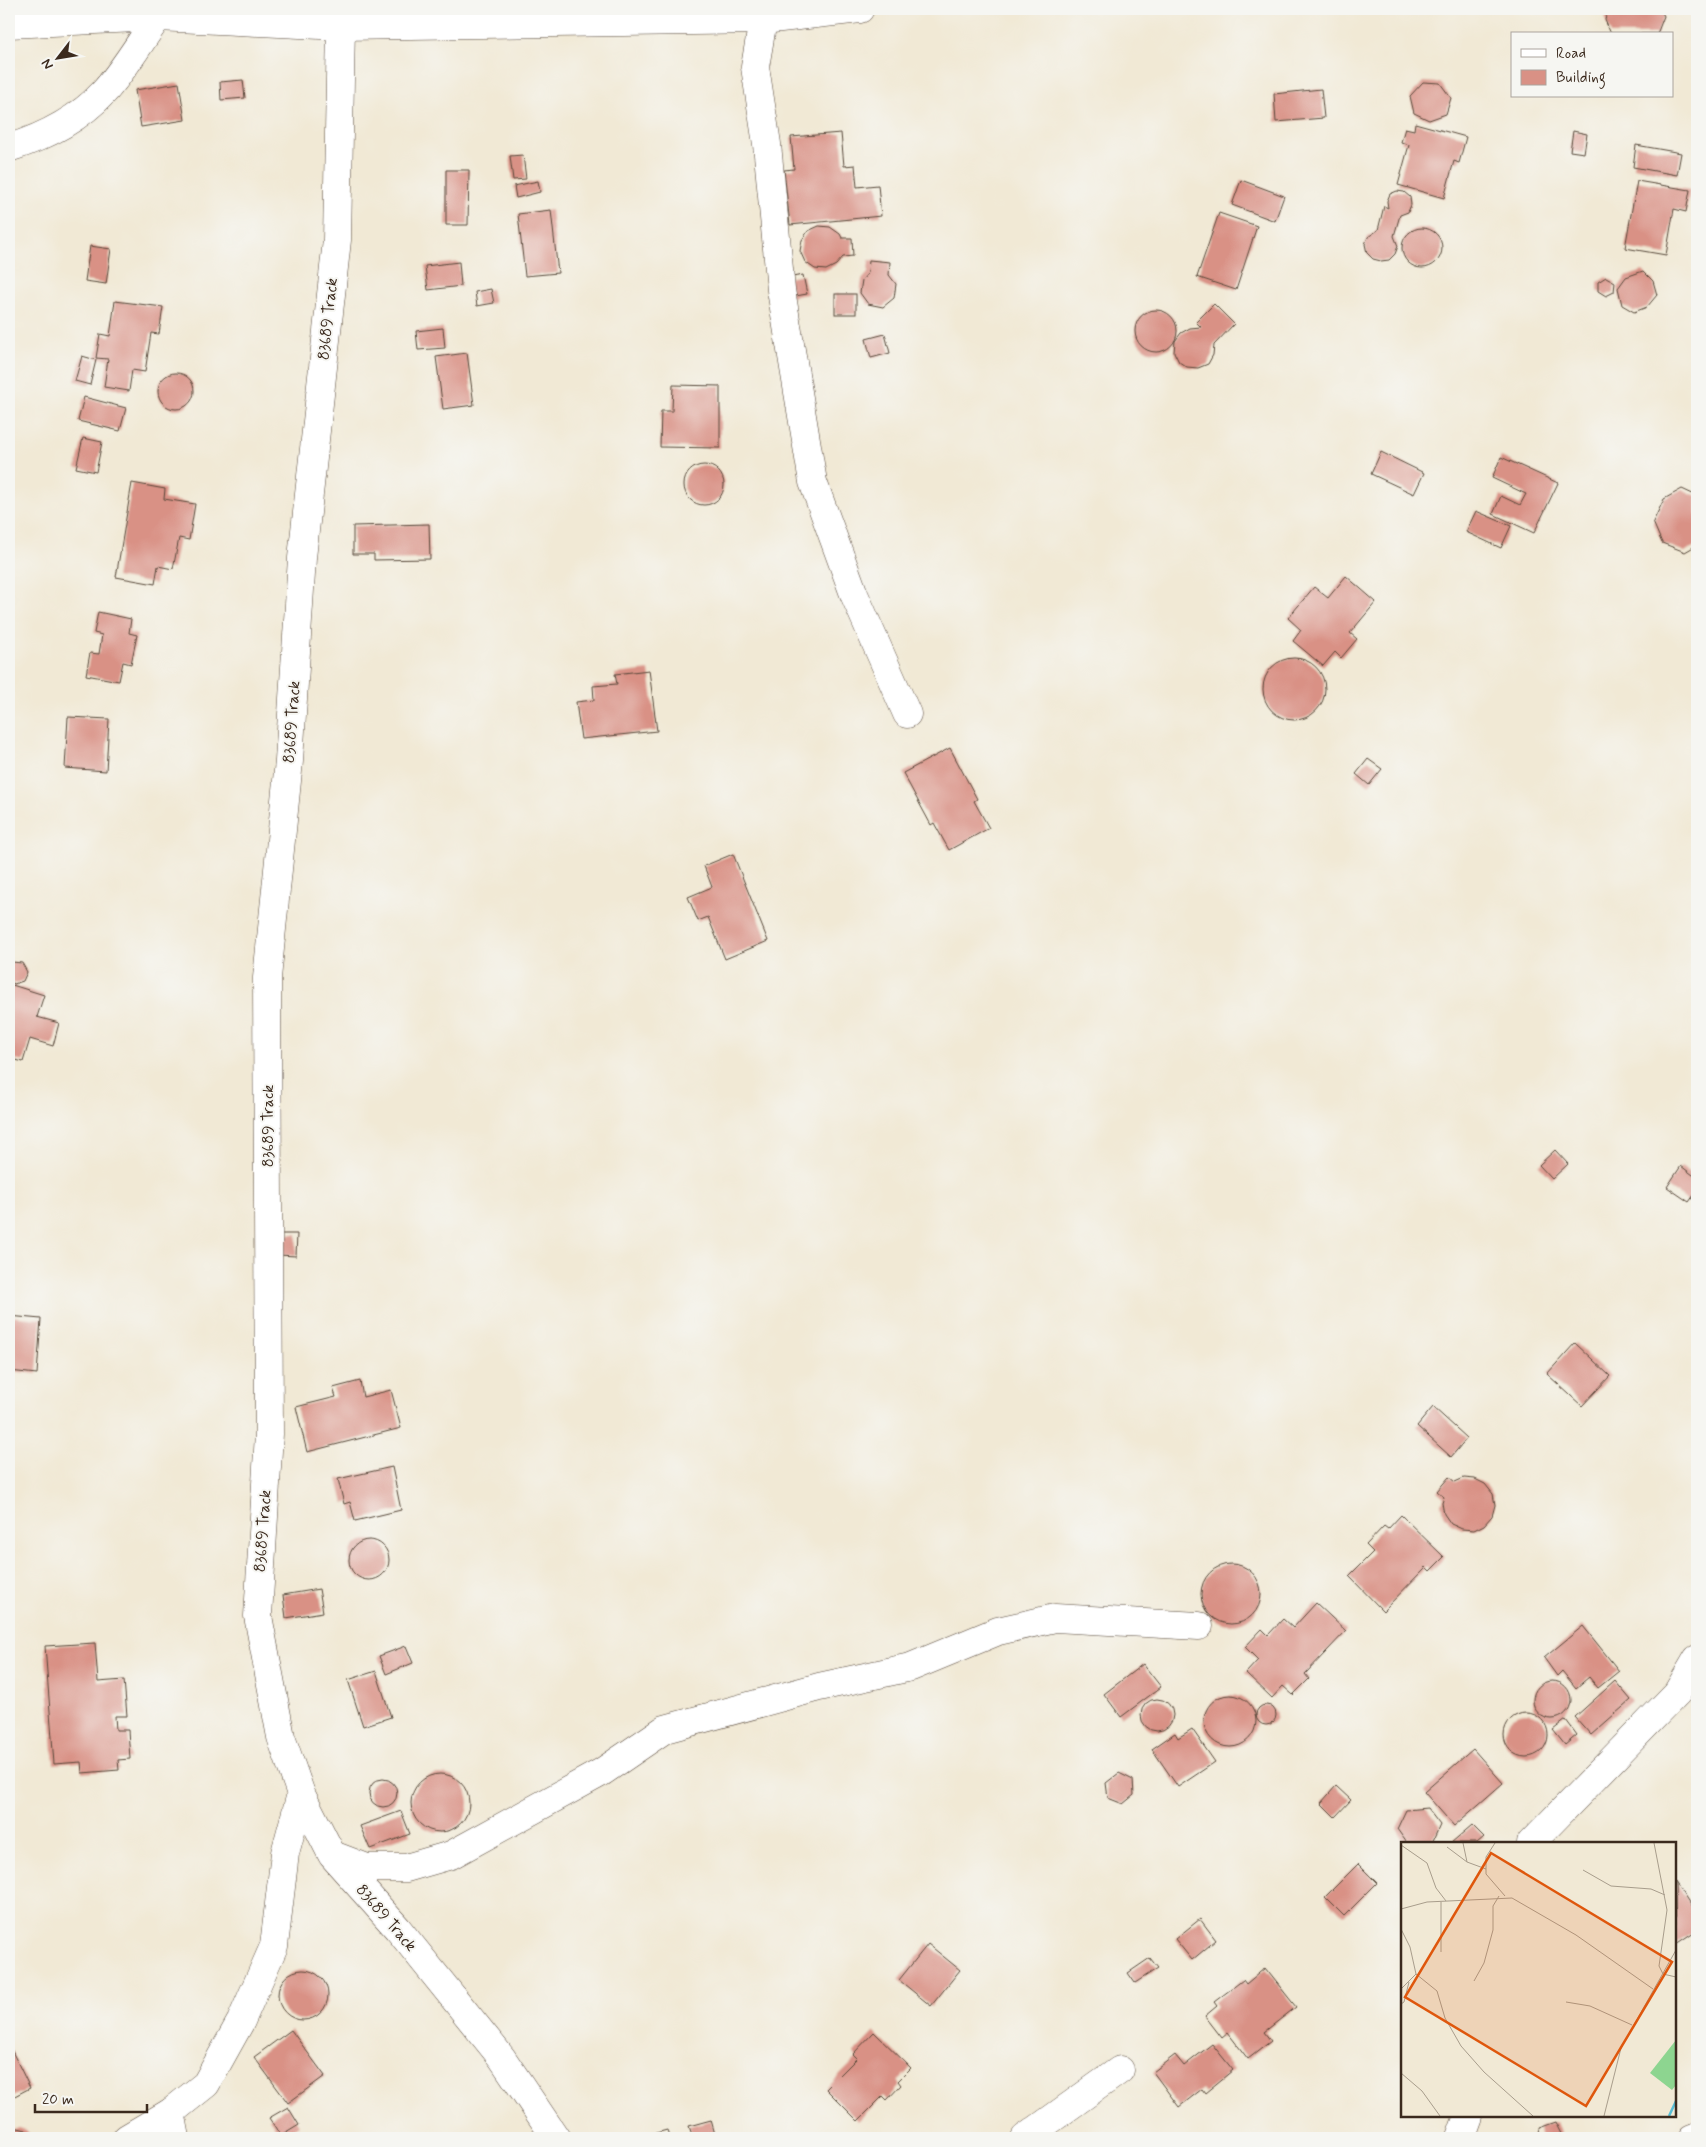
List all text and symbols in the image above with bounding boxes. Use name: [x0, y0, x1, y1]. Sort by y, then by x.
north arrow: [32, 32, 82, 82]
legend: [1511, 32, 1674, 98]
text: Road: [1556, 44, 1586, 64]
text: N: [38, 56, 58, 73]
text: Building: [1556, 68, 1606, 89]
street label: 83689 Track: [313, 277, 343, 361]
street label: 83689 Track: [279, 680, 305, 764]
street label: 83689 Track: [258, 1085, 279, 1167]
street label: 83689 Track: [250, 1489, 276, 1573]
inset map: [1401, 1842, 1676, 2117]
street label: 83689 Track: [351, 1880, 421, 1956]
scale bar: [35, 2082, 148, 2114]
text: 20 m: [42, 2090, 74, 2110]

